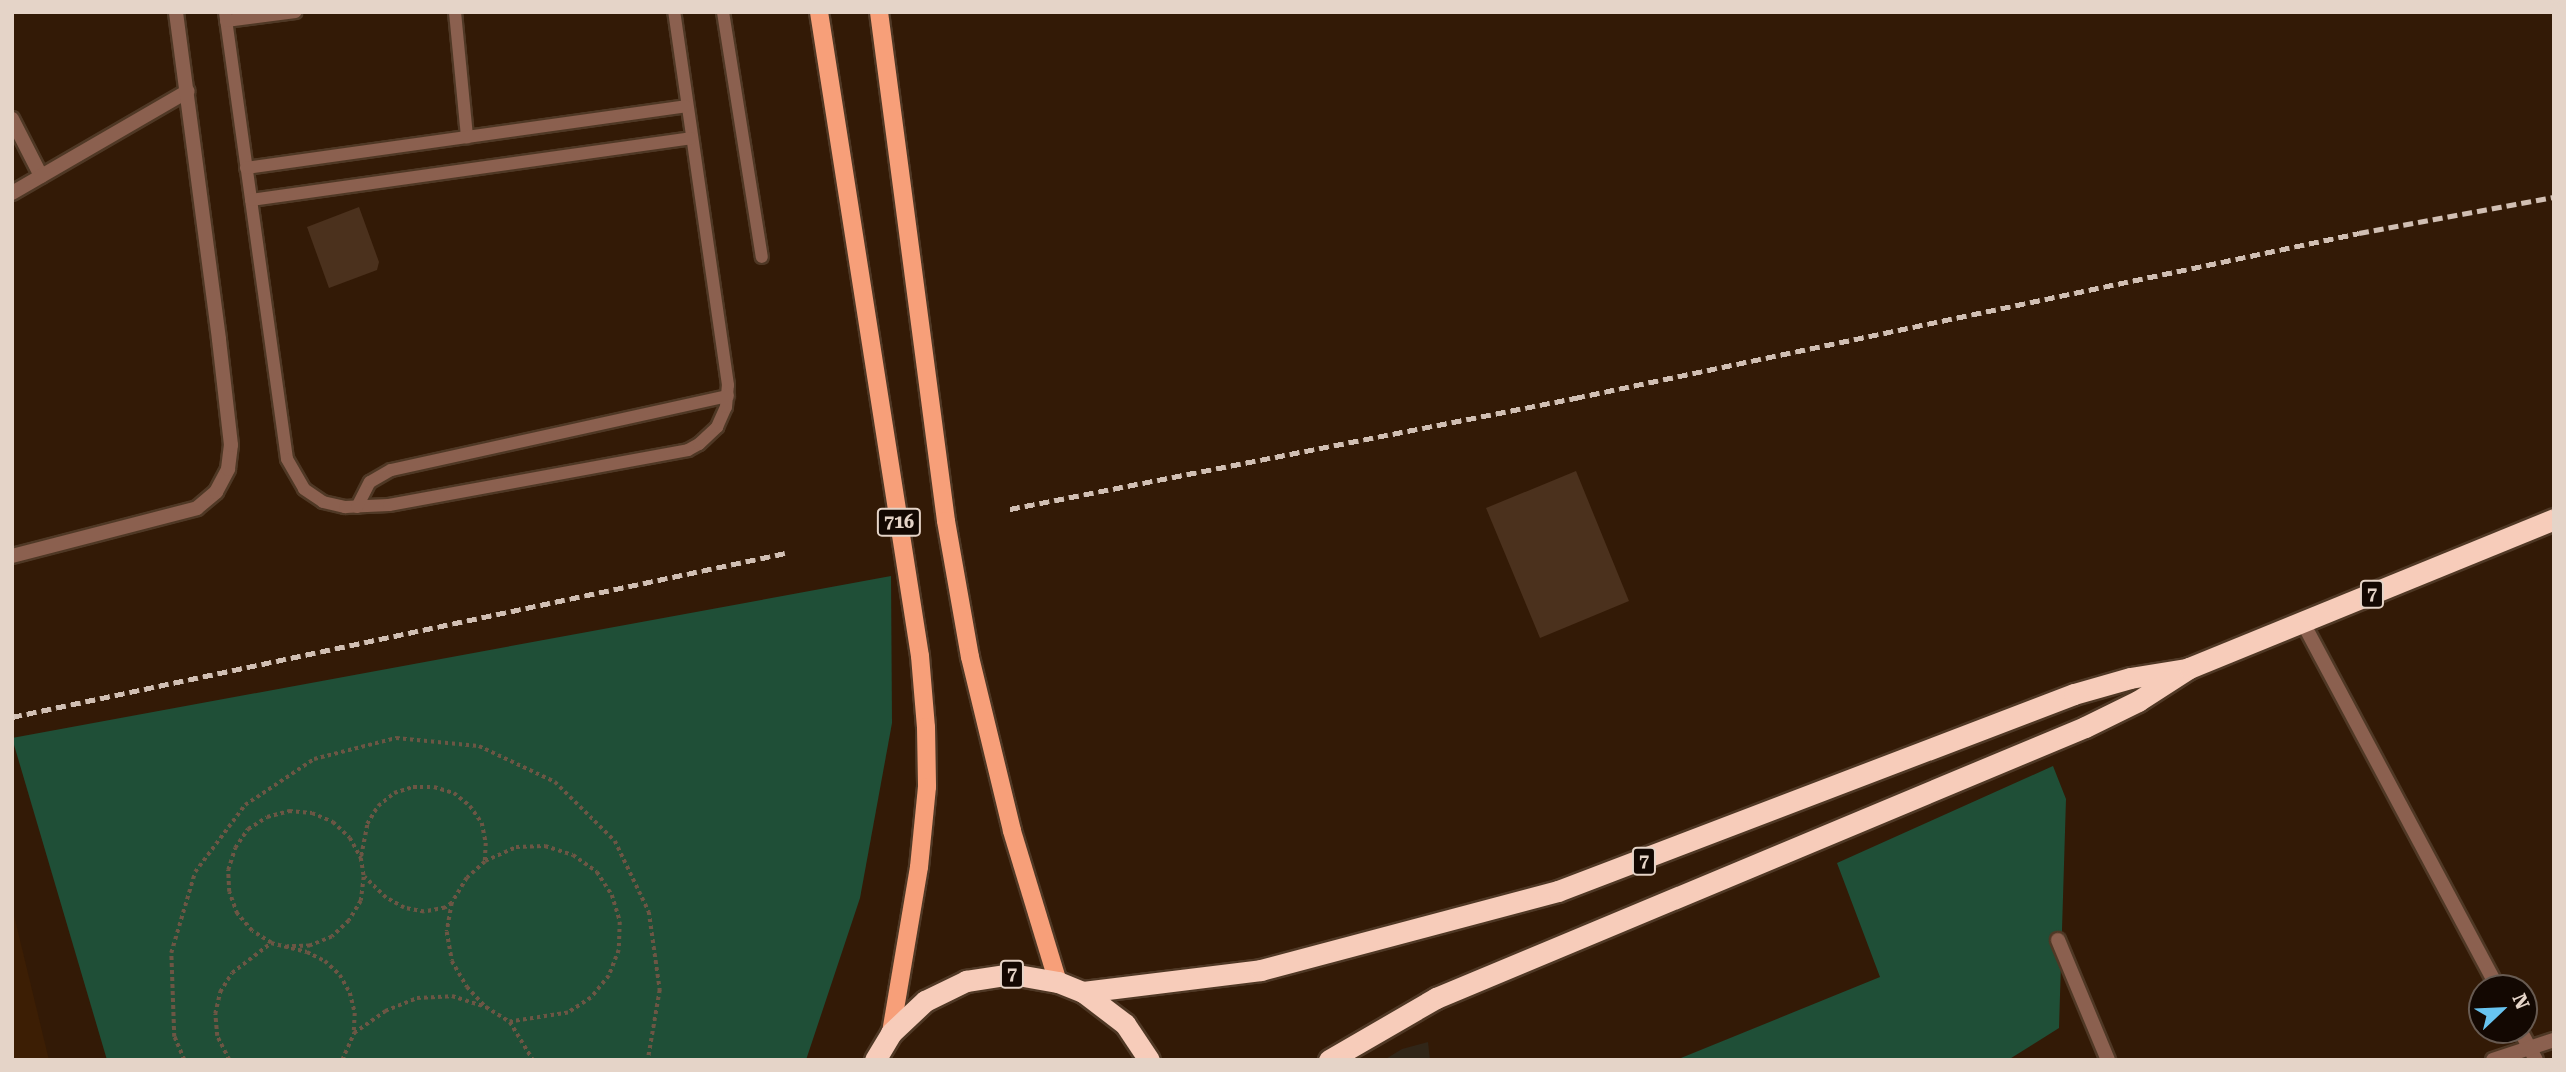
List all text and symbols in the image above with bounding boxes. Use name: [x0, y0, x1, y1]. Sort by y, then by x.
road number: 716: [876, 508, 922, 536]
road number: 7: [2360, 580, 2384, 608]
road number: 7: [1632, 846, 1656, 876]
road number: 7: [1000, 959, 1024, 988]
north arrow: [2468, 974, 2538, 1044]
text: N: [2508, 990, 2534, 1013]

